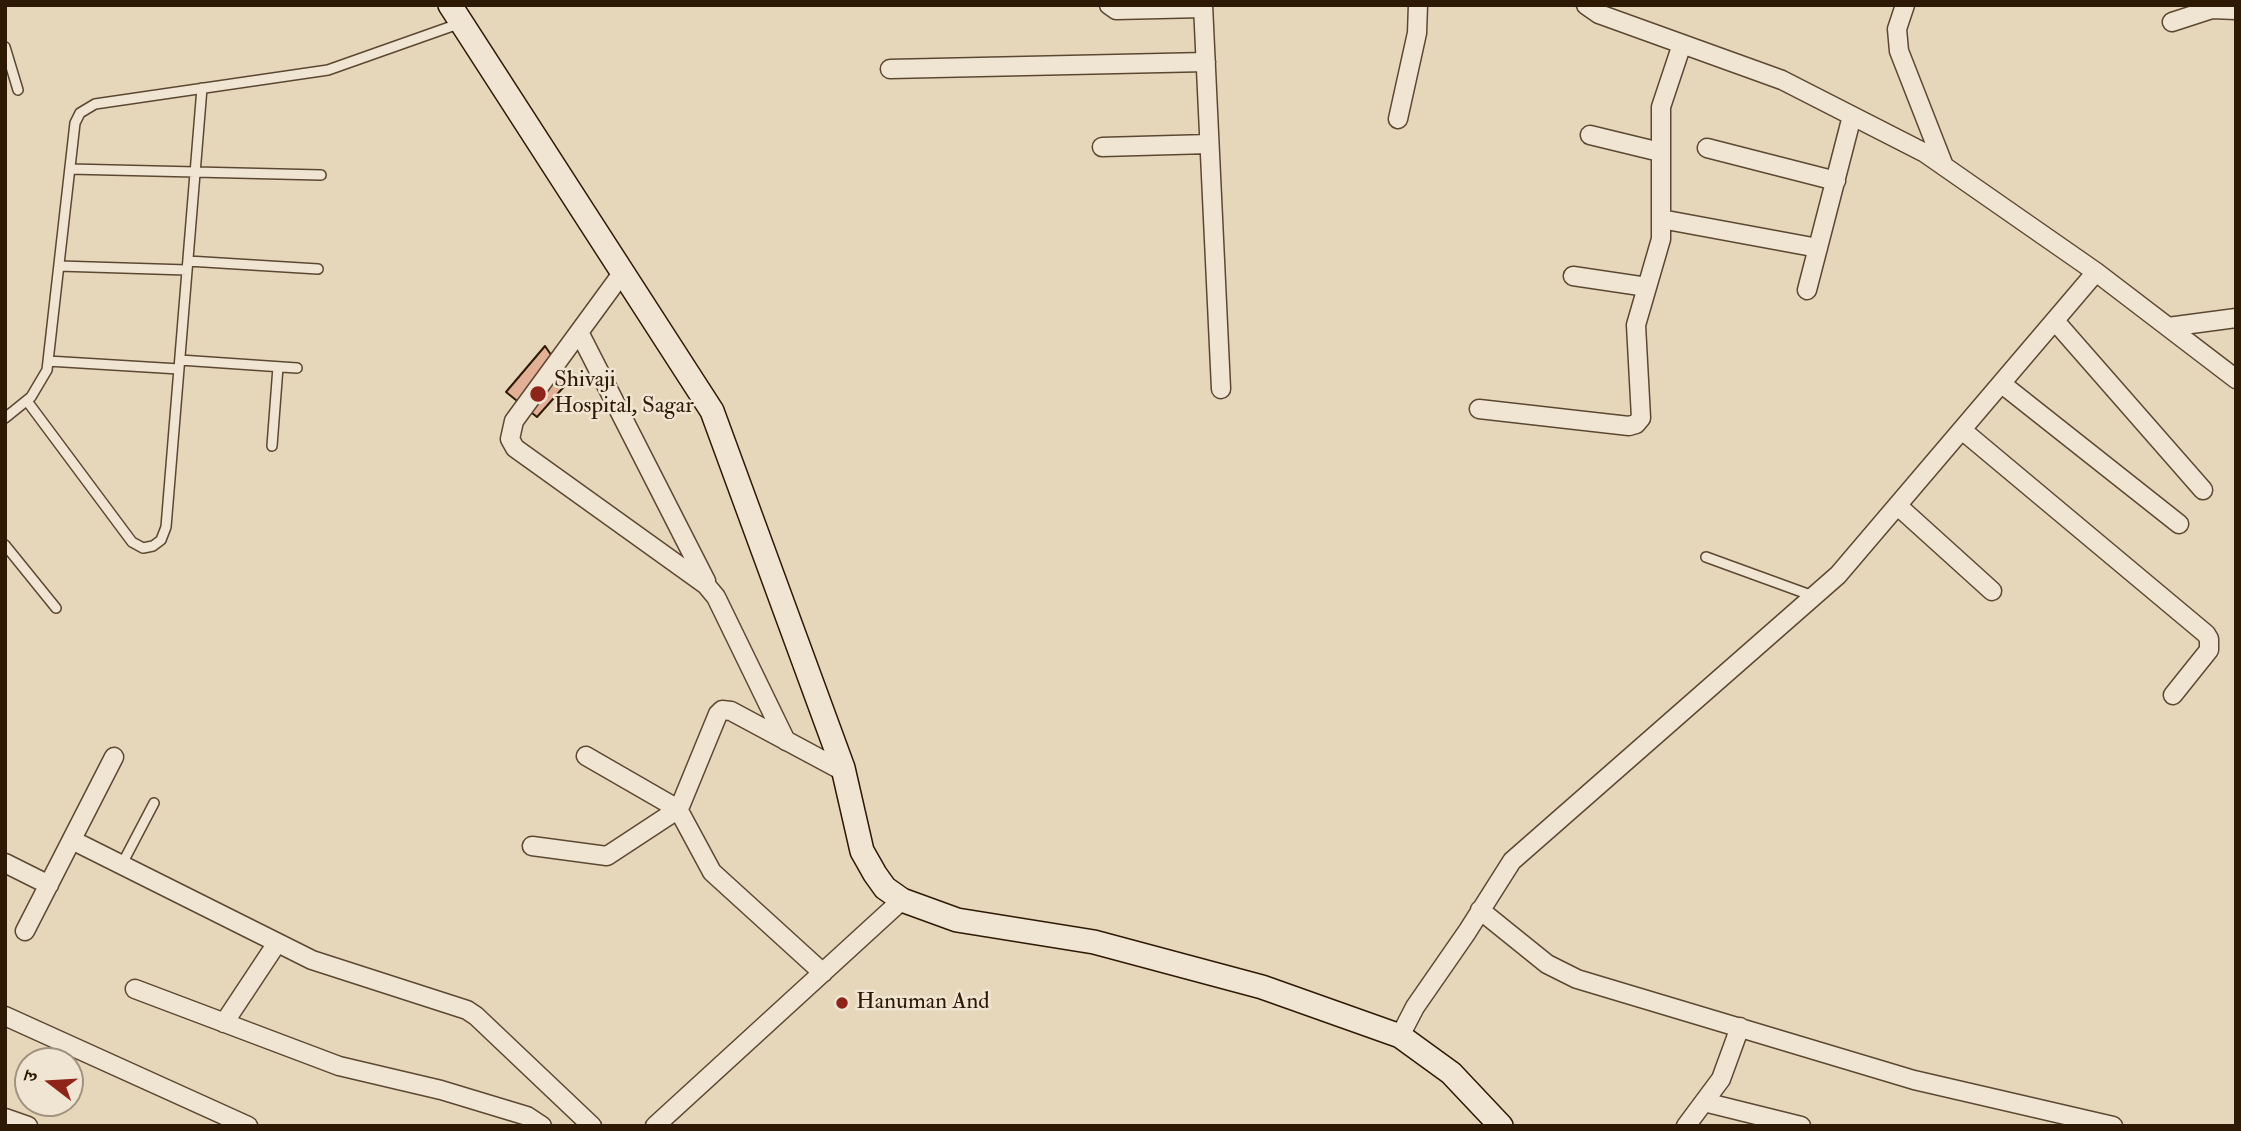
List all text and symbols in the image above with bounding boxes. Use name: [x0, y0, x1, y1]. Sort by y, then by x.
place label: Shivaji Hospital, Sagar: [554, 367, 694, 421]
marker: Shivaji Hospital, Sagar: [528, 384, 548, 404]
place label: Hanuman And: [856, 989, 990, 1017]
marker: Hanuman And: [834, 995, 850, 1011]
north arrow: [14, 1047, 84, 1117]
text: उ: [18, 1068, 44, 1085]

